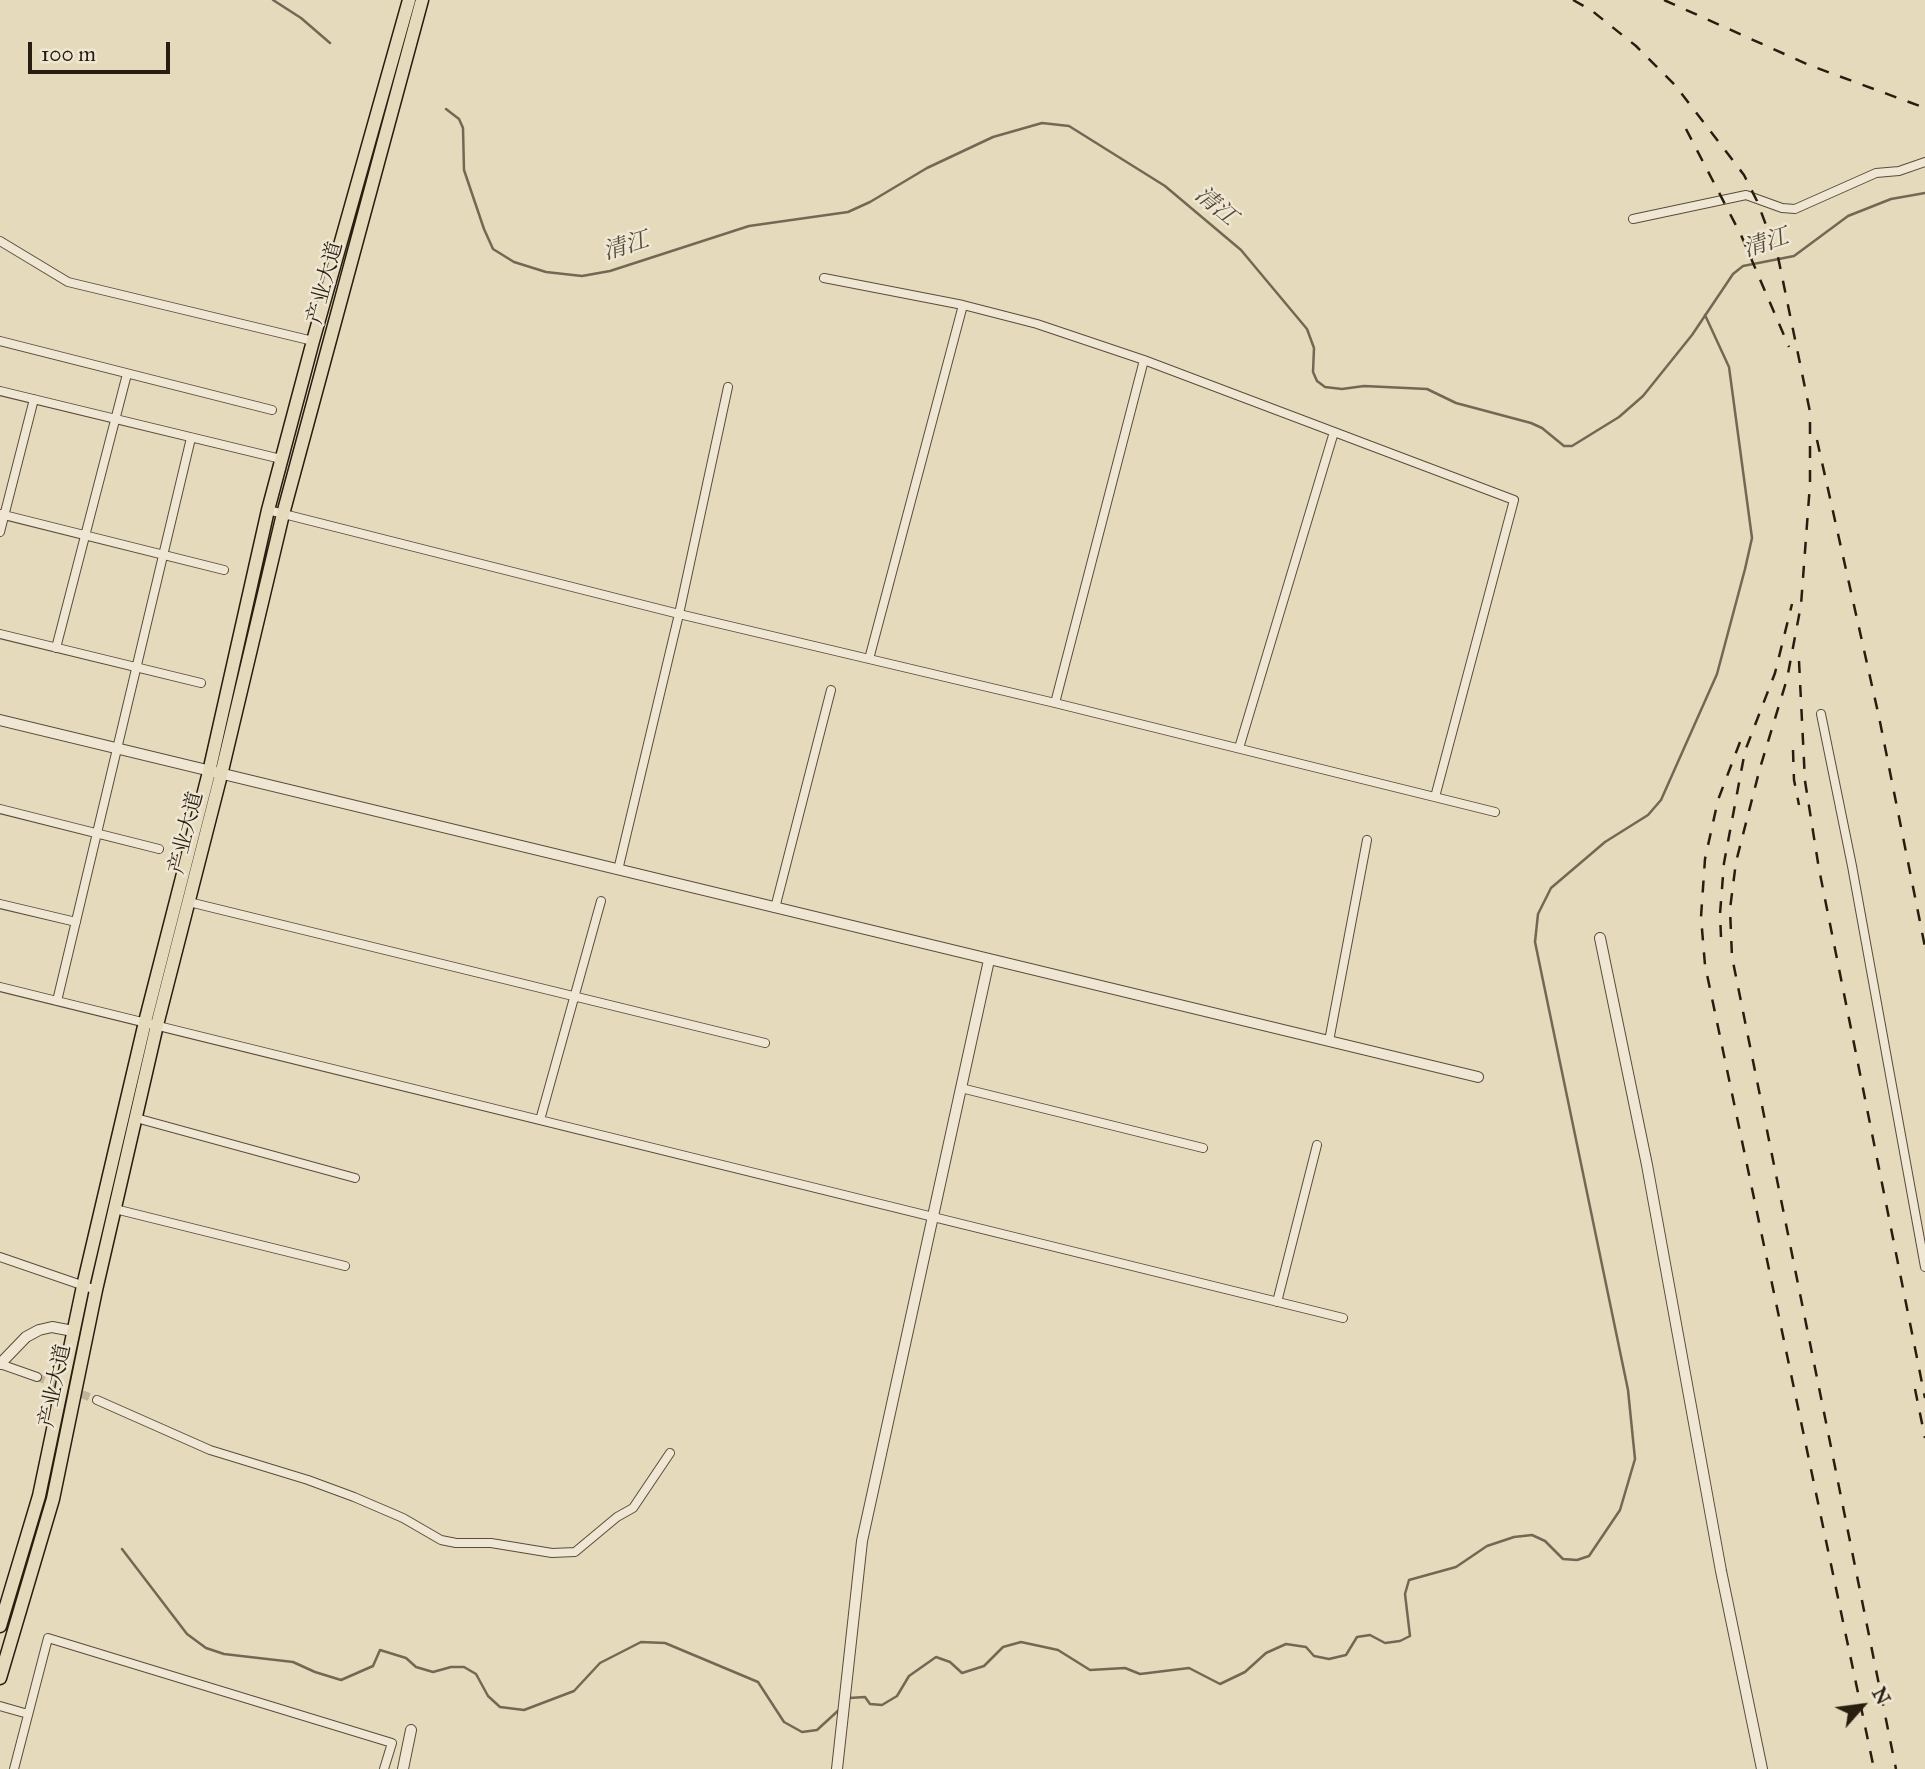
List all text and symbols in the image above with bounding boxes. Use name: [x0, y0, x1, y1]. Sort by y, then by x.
scale bar: [32, 28, 173, 72]
text: 100 m: [41, 41, 96, 67]
water label: 清江: [1189, 182, 1241, 232]
water label: 清江: [1740, 224, 1792, 264]
water label: 清江: [600, 227, 652, 267]
street label: 产业大道: [303, 239, 349, 327]
street label: 产业大道: [165, 789, 209, 877]
street label: 产业大道: [35, 1342, 77, 1430]
north arrow: [1827, 1671, 1897, 1741]
text: N: [1867, 1683, 1895, 1708]

